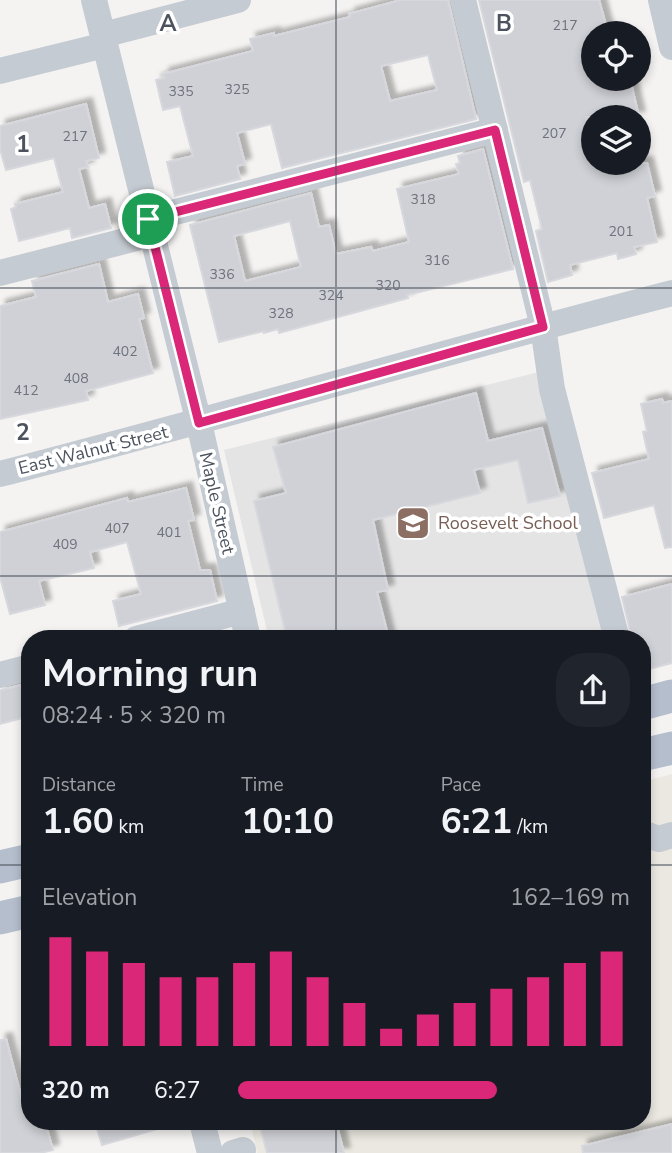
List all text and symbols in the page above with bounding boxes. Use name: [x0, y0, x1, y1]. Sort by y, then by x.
text: A: [159, 8, 177, 39]
text: B: [496, 8, 512, 39]
house number: 217: [552, 16, 578, 35]
map controls: [581, 21, 651, 175]
button: locate: [581, 21, 651, 91]
house number: 325: [224, 80, 250, 99]
house number: 335: [168, 82, 194, 101]
button: layers: [581, 105, 651, 175]
house number: 207: [541, 124, 567, 143]
house number: 217: [62, 127, 88, 146]
text: 1: [16, 129, 30, 160]
pin: [118, 189, 178, 249]
house number: 318: [410, 190, 436, 209]
icon: arrive: [129, 200, 167, 238]
house number: 201: [608, 222, 634, 241]
house number: 316: [424, 251, 450, 270]
house number: 336: [209, 265, 235, 284]
house number: 320: [375, 276, 401, 295]
house number: 324: [318, 286, 344, 305]
house number: 328: [268, 304, 294, 323]
house number: 402: [112, 342, 138, 361]
house number: 408: [63, 369, 89, 388]
house number: 412: [13, 381, 39, 400]
text: 2: [16, 417, 30, 448]
street label: East Walnut Street: [16, 420, 171, 480]
street label: Maple Street: [194, 450, 241, 557]
school or university icon: Roosevelt School: [394, 504, 432, 542]
place label: Roosevelt School: [438, 511, 578, 535]
house number: 407: [104, 519, 130, 538]
house number: 401: [156, 523, 182, 542]
house number: 409: [52, 535, 78, 554]
text: Morning run: [42, 648, 258, 699]
button: share: [556, 653, 630, 727]
text: 08:24 · 5 × 320 m: [42, 700, 226, 731]
text: Distance: [42, 772, 116, 798]
text: Time: [241, 772, 284, 798]
text: Pace: [441, 772, 481, 798]
text: 1.60: [42, 798, 114, 845]
text: 10:10: [241, 798, 334, 845]
text: 6:21: [441, 798, 512, 845]
text: km: [114, 814, 144, 840]
text: /km: [512, 814, 548, 840]
text: Elevation: [42, 882, 137, 913]
text: 162–169 m: [510, 882, 630, 913]
text: 320 m: [42, 1075, 110, 1106]
text: 6:27: [154, 1075, 201, 1106]

